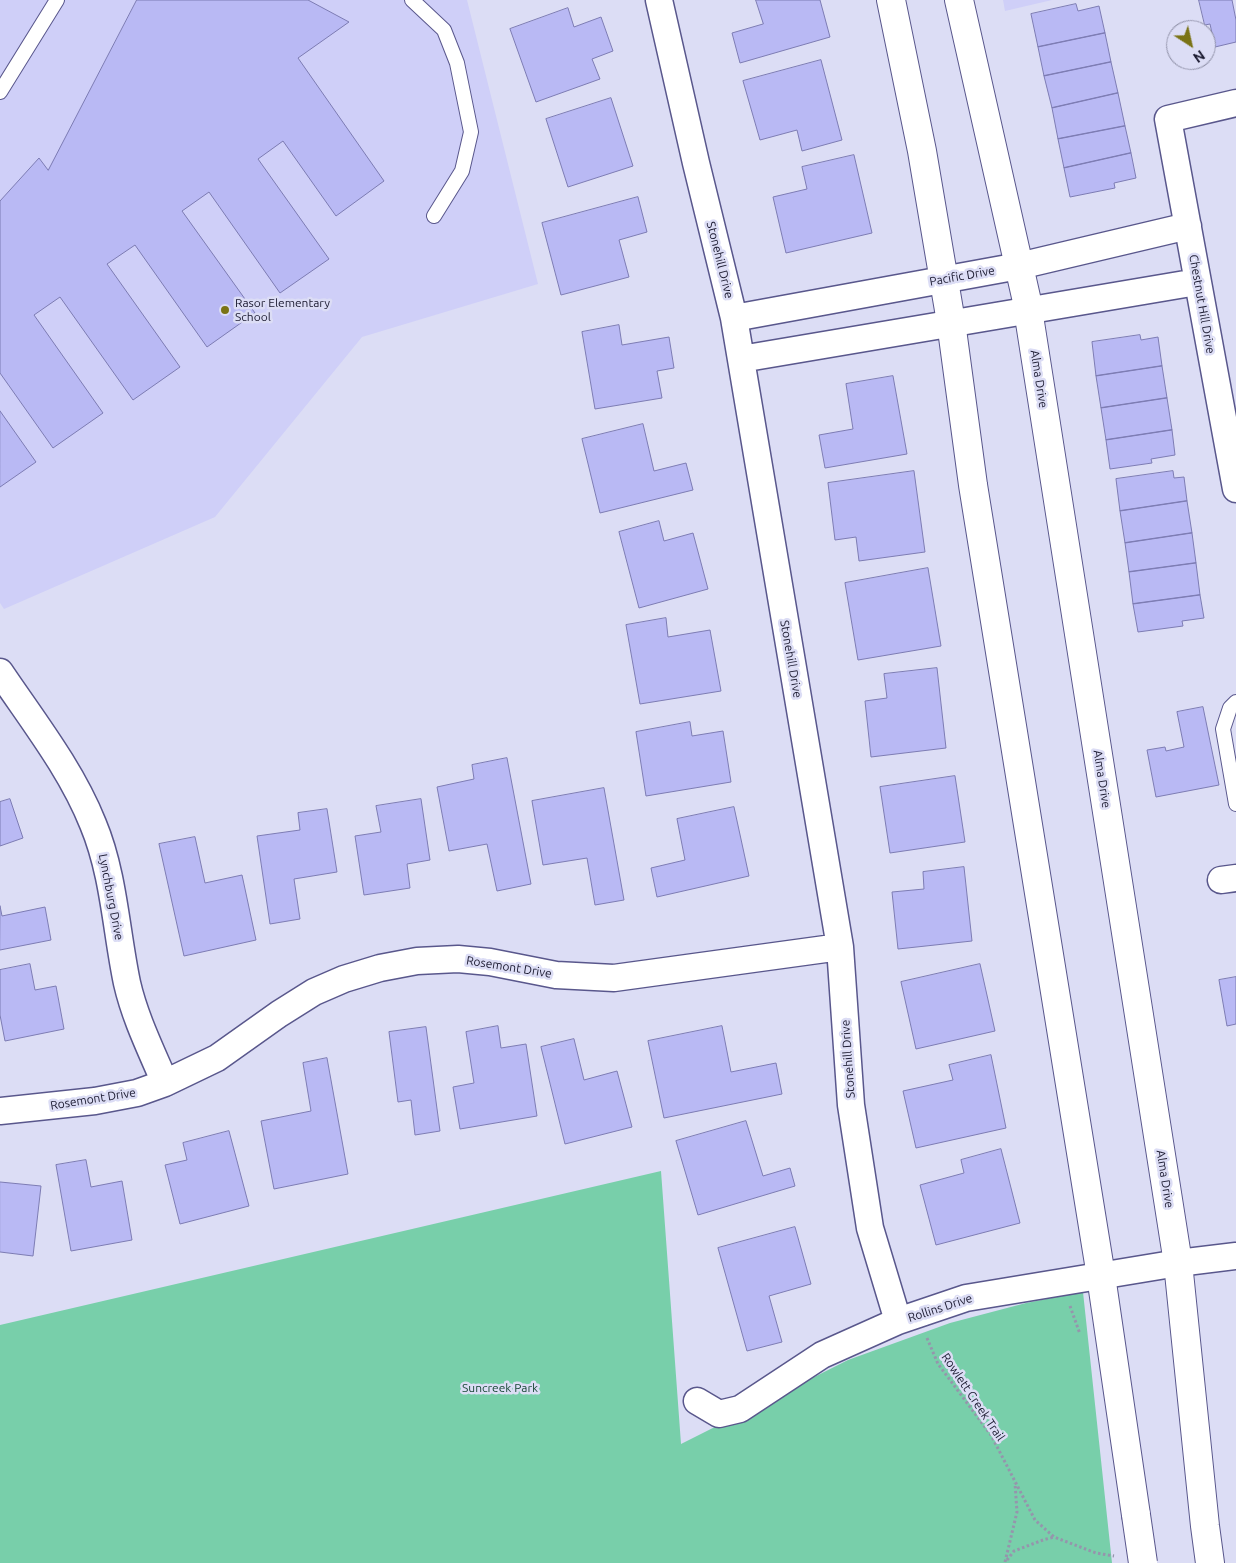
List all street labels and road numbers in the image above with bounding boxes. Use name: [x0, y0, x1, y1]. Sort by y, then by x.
street label: Stonehill Drive: [704, 220, 736, 300]
street label: Chestnut Hill Drive: [1186, 253, 1218, 355]
street label: Pacific Drive: [928, 263, 996, 289]
street label: Alma Drive: [1027, 349, 1051, 409]
street label: Stonehill Drive: [777, 619, 805, 699]
street label: Alma Drive: [1090, 749, 1114, 809]
street label: Lynchburg Drive: [96, 853, 126, 941]
street label: Rosemont Drive: [465, 953, 553, 981]
street label: Stonehill Drive: [838, 1019, 858, 1099]
street label: Rosemont Drive: [49, 1085, 137, 1113]
street label: Alma Drive: [1153, 1149, 1177, 1209]
street label: Rollins Drive: [906, 1291, 974, 1325]
street label: Rowlett Creek Trail: [938, 1350, 1008, 1444]

